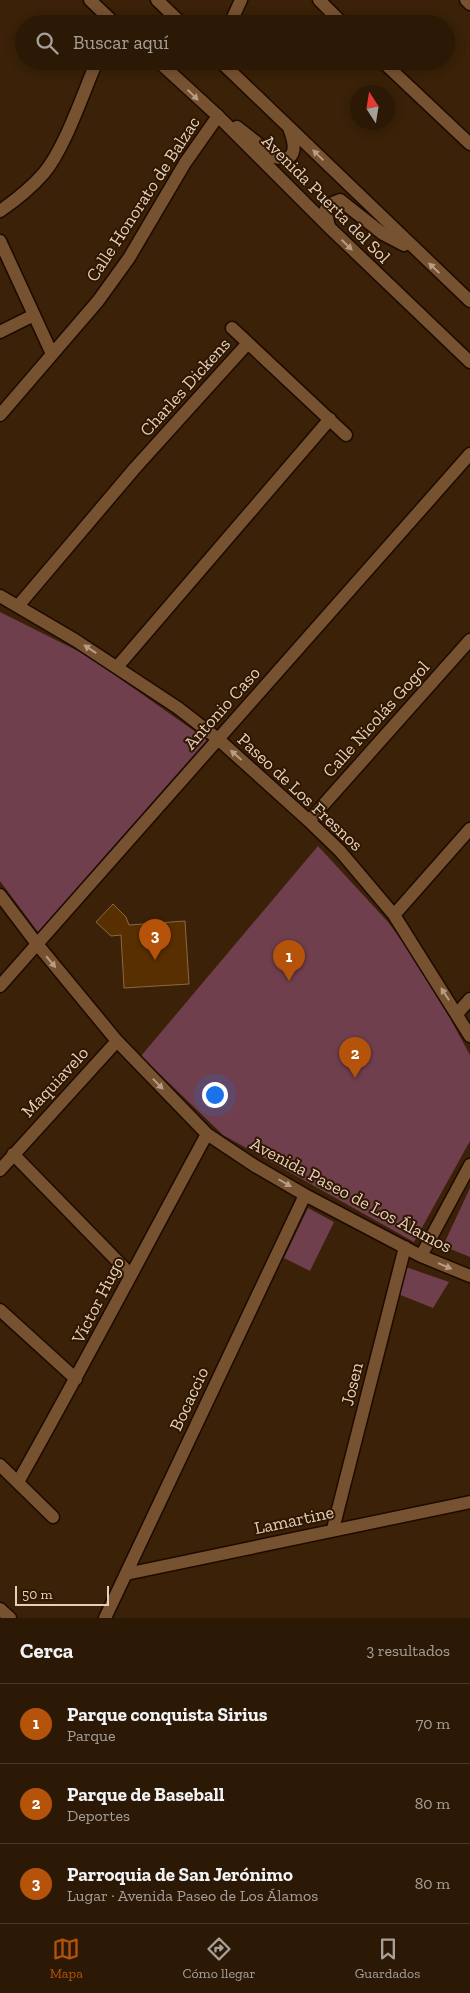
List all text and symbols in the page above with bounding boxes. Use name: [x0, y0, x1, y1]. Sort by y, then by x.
search box: [15, 15, 455, 70]
icon: search: [33, 29, 61, 57]
text: Buscar aquí: [73, 31, 169, 54]
north arrow: [350, 85, 395, 130]
one-way arrow: [187, 89, 199, 101]
street label: Calle Honorato de Balzac: [81, 112, 205, 286]
street label: Avenida Puerta del Sol: [257, 130, 395, 268]
one-way arrow: [312, 149, 324, 161]
one-way arrow: [341, 239, 353, 251]
one-way arrow: [429, 262, 441, 274]
street label: Charles Dickens: [135, 333, 235, 441]
one-way arrow: [83, 644, 97, 654]
street label: Calle Nicolás Gogol: [318, 656, 434, 782]
street label: Antonio Caso: [179, 662, 265, 754]
street label: Paseo de Los Fresnos: [233, 728, 367, 856]
one-way arrow: [229, 749, 242, 760]
pin: 3: [139, 919, 171, 960]
pin: 1: [273, 940, 305, 981]
one-way arrow: [45, 955, 57, 967]
one-way arrow: [440, 988, 450, 1001]
pin: 2: [339, 1037, 371, 1078]
street label: Maquiavelo: [17, 1042, 93, 1122]
one-way arrow: [152, 1077, 164, 1089]
your location: [202, 1082, 228, 1108]
street label: Avenida Paseo de Los Álamos: [246, 1132, 456, 1258]
one-way arrow: [278, 1179, 292, 1188]
street label: Víctor Hugo: [66, 1253, 129, 1348]
one-way arrow: [438, 1262, 453, 1270]
street label: Josen: [336, 1359, 368, 1408]
street label: Bocaccio: [165, 1364, 213, 1434]
street label: Lamartine: [252, 1501, 336, 1539]
scale bar: [15, 1583, 109, 1606]
text: 50 m: [22, 1586, 53, 1603]
text: Cerca: [20, 1638, 73, 1663]
text: 3 resultados: [366, 1641, 450, 1660]
text: Parque conquista Sirius: [67, 1703, 268, 1726]
text: 1: [33, 1714, 39, 1733]
text: 70 m: [416, 1714, 450, 1733]
text: Parque: [67, 1726, 116, 1745]
text: Parque de Baseball: [67, 1783, 224, 1806]
text: 2: [32, 1794, 40, 1813]
text: 80 m: [415, 1794, 450, 1813]
text: Deportes: [67, 1806, 130, 1825]
text: Parroquia de San Jerónimo: [67, 1863, 293, 1886]
text: 3: [32, 1874, 40, 1893]
text: 80 m: [415, 1874, 450, 1893]
text: Lugar · Avenida Paseo de Los Álamos: [67, 1886, 318, 1905]
tab: Mapa: [50, 1935, 83, 1982]
tab: Cómo llegar: [182, 1935, 255, 1982]
tab: Guardados: [355, 1935, 420, 1982]

